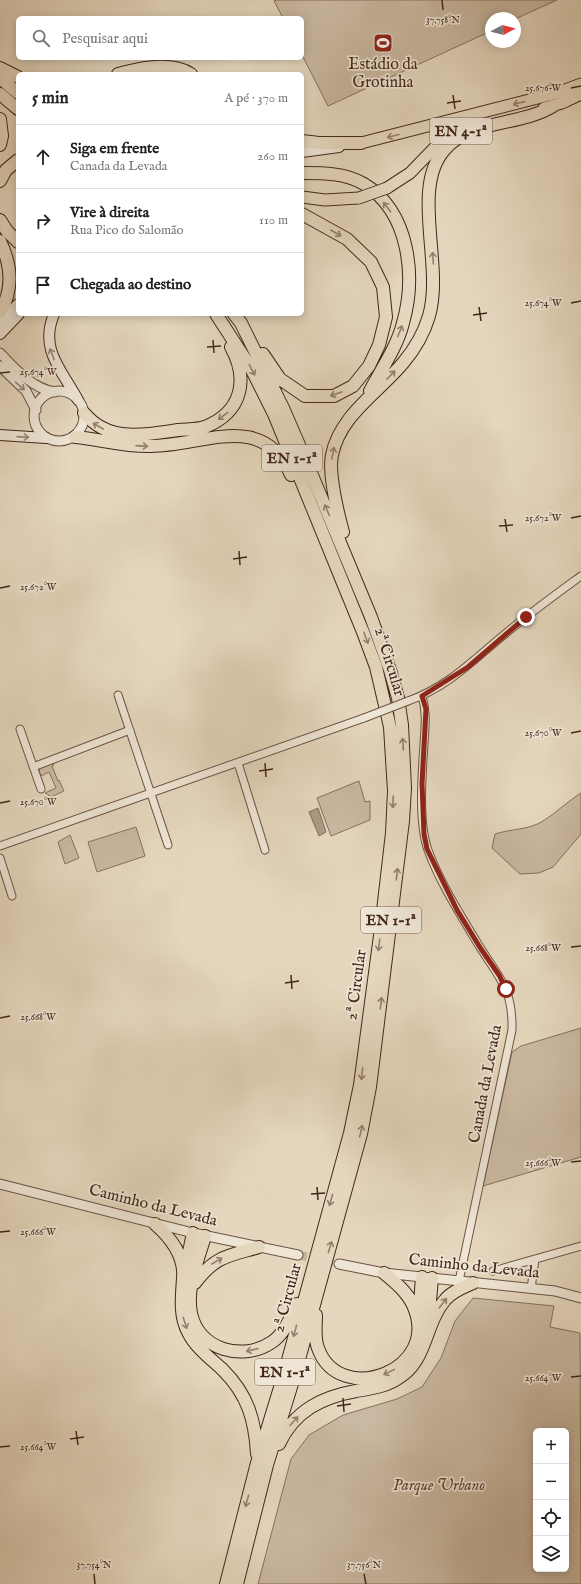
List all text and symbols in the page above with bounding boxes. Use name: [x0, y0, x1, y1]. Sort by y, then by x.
north arrow: [485, 12, 521, 48]
text: 37.758°N: [426, 14, 460, 27]
search box: [16, 16, 304, 60]
icon: search: [30, 27, 52, 49]
text: Pesquisar aqui: [62, 29, 148, 48]
sports icon: Estádio da Grotinha: [372, 32, 394, 54]
place label: Estádio da Grotinha: [348, 55, 418, 93]
text: 25.676°W: [525, 82, 562, 95]
text: 5 min: [32, 88, 69, 109]
text: A pé · 370 m: [225, 90, 288, 107]
one-way arrow: [513, 100, 526, 107]
road number: EN 4-1ª: [430, 118, 492, 144]
one-way arrow: [387, 133, 400, 140]
text: Siga em frente: [70, 139, 159, 158]
icon: ahead: [32, 146, 54, 168]
text: 260 m: [257, 148, 288, 165]
text: Canada da Levada: [70, 158, 167, 175]
one-way arrow: [383, 201, 392, 212]
text: Vire à direita: [70, 203, 149, 222]
icon: right: [32, 210, 54, 232]
text: 110 m: [259, 212, 288, 229]
text: Rua Pico do Salomão: [70, 222, 184, 239]
one-way arrow: [330, 230, 342, 238]
one-way arrow: [429, 251, 436, 264]
icon: arrive: [32, 274, 54, 296]
text: Chegada ao destino: [70, 275, 191, 294]
text: 25.674°W: [525, 297, 562, 310]
one-way arrow: [397, 325, 405, 337]
one-way arrow: [48, 349, 56, 361]
one-way arrow: [249, 364, 257, 376]
text: 25.674°W: [20, 366, 57, 379]
one-way arrow: [386, 370, 396, 380]
one-way arrow: [15, 382, 25, 391]
one-way arrow: [331, 390, 343, 398]
one-way arrow: [217, 412, 228, 420]
one-way arrow: [92, 422, 104, 430]
one-way arrow: [16, 433, 29, 440]
one-way arrow: [135, 442, 148, 449]
road number: EN 1-1ª: [262, 445, 322, 471]
one-way arrow: [329, 447, 337, 460]
one-way arrow: [322, 504, 330, 516]
text: 25.672°W: [525, 512, 562, 525]
text: 25.672°W: [20, 581, 57, 594]
route end: [517, 608, 535, 626]
street label: 2ª Circular: [369, 625, 409, 699]
one-way arrow: [362, 632, 370, 644]
text: 25.670°W: [525, 727, 562, 740]
one-way arrow: [399, 738, 407, 751]
one-way arrow: [390, 795, 397, 808]
text: 25.670°W: [20, 796, 57, 809]
one-way arrow: [393, 867, 401, 880]
road number: EN 1-1ª: [361, 907, 421, 933]
one-way arrow: [375, 938, 383, 951]
text: 25.668°W: [525, 942, 561, 955]
street label: 2ª Circular: [342, 948, 372, 1022]
route start: [497, 980, 515, 998]
one-way arrow: [377, 997, 385, 1010]
text: 25.668°W: [20, 1011, 56, 1024]
street label: Canada da Levada: [465, 1023, 507, 1145]
one-way arrow: [358, 1067, 366, 1080]
one-way arrow: [358, 1125, 366, 1138]
text: 25.666°W: [525, 1157, 561, 1170]
street label: Caminho da Levada: [87, 1180, 219, 1232]
one-way arrow: [327, 1193, 334, 1206]
text: 25.666°W: [20, 1226, 56, 1239]
one-way arrow: [327, 1240, 334, 1253]
street label: Caminho da Levada: [408, 1250, 540, 1284]
one-way arrow: [211, 1257, 223, 1265]
street label: 2ª Circular: [269, 1261, 307, 1335]
one-way arrow: [439, 1298, 447, 1309]
one-way arrow: [181, 1317, 189, 1329]
one-way arrow: [291, 1324, 299, 1337]
one-way arrow: [246, 1347, 259, 1354]
road number: EN 1-1ª: [255, 1359, 315, 1385]
one-way arrow: [383, 1369, 395, 1376]
text: 25.664°W: [525, 1372, 562, 1385]
one-way arrow: [289, 1417, 298, 1427]
map controls: [533, 1428, 569, 1572]
button: +: [533, 1428, 569, 1464]
text: 25.664°W: [20, 1441, 57, 1454]
button: −: [533, 1464, 569, 1500]
park label: Parque Urbano: [393, 1476, 485, 1496]
one-way arrow: [243, 1494, 250, 1507]
button: locate: [533, 1500, 569, 1536]
button: layers: [533, 1536, 569, 1572]
text: 37.754°N: [76, 1559, 112, 1572]
text: 37.756°N: [347, 1559, 382, 1572]

